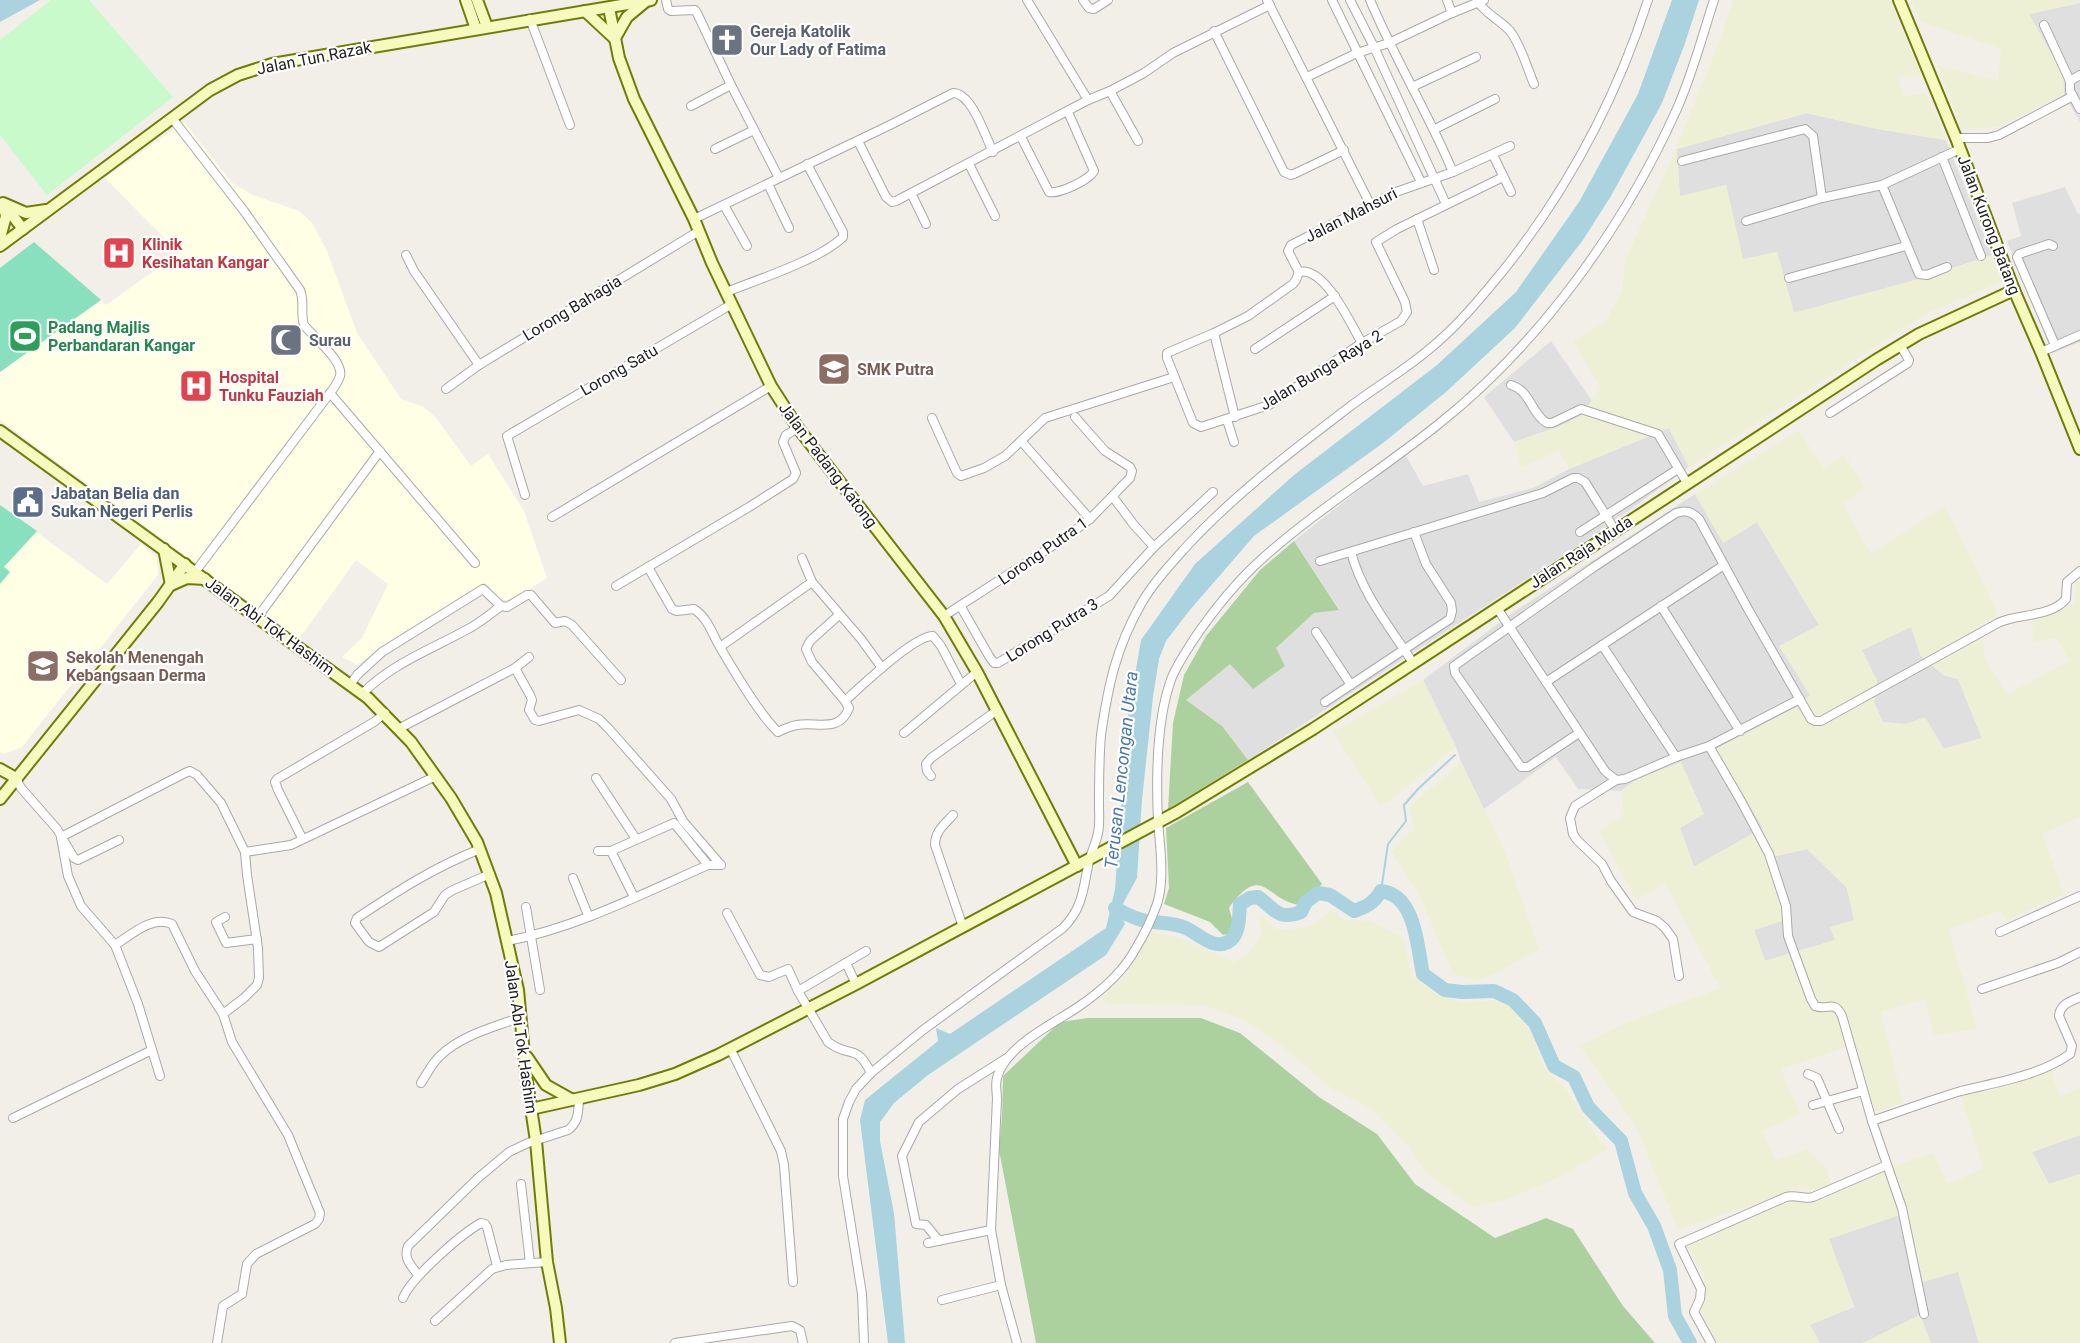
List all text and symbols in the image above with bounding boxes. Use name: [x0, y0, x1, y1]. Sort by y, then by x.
church icon: Gereja Katolik Our Lady of Fatima: [709, 22, 745, 58]
place label: Gereja Katolik Our Lady of Fatima: [750, 22, 886, 59]
street label: Jalan Tun Razak: [255, 37, 374, 78]
street label: Jalan Kurong Batang: [1954, 152, 2024, 298]
street label: Jalan Mahsuri: [1302, 184, 1400, 246]
hospital icon: Klinik Kesihatan Kangar: [101, 235, 137, 271]
place label: Klinik Kesihatan Kangar: [142, 235, 269, 272]
street label: Lorong Bahagia: [519, 271, 625, 345]
sports icon: Padang Majlis Perbandaran Kangar: [7, 318, 43, 354]
place label: Padang Majlis Perbandaran Kangar: [48, 318, 195, 355]
mosque icon: Surau: [268, 322, 304, 358]
street label: Jalan Bunga Raya 2: [1256, 326, 1386, 414]
place label: Surau: [309, 331, 351, 350]
street label: Lorong Satu: [577, 340, 661, 400]
school or university icon: SMK Putra: [816, 351, 852, 387]
place label: SMK Putra: [857, 360, 934, 379]
hospital icon: Hospital Tunku Fauziah: [178, 368, 214, 404]
place label: Hospital Tunku Fauziah: [219, 368, 324, 405]
street label: Jalan Padang Katong: [775, 399, 881, 531]
public building icon: Jabatan Belia dan Sukan Negeri Perlis: [10, 484, 46, 520]
place label: Jabatan Belia dan Sukan Negeri Perlis: [51, 484, 193, 521]
street label: Jalan Raja Muda: [1526, 512, 1636, 592]
street label: Lorong Putra 1: [995, 513, 1091, 589]
street label: Jalan Abi Tok Hashim: [202, 573, 338, 679]
street label: Lorong Putra 3: [1003, 594, 1101, 666]
school or university icon: Sekolah Menengah Kebangsaan Derma: [25, 648, 61, 684]
place label: Sekolah Menengah Kebangsaan Derma: [66, 648, 206, 685]
water label: Terusan Lencongan Utara: [1100, 670, 1142, 870]
street label: Jalan Abi Tok Hashim: [501, 959, 541, 1115]

